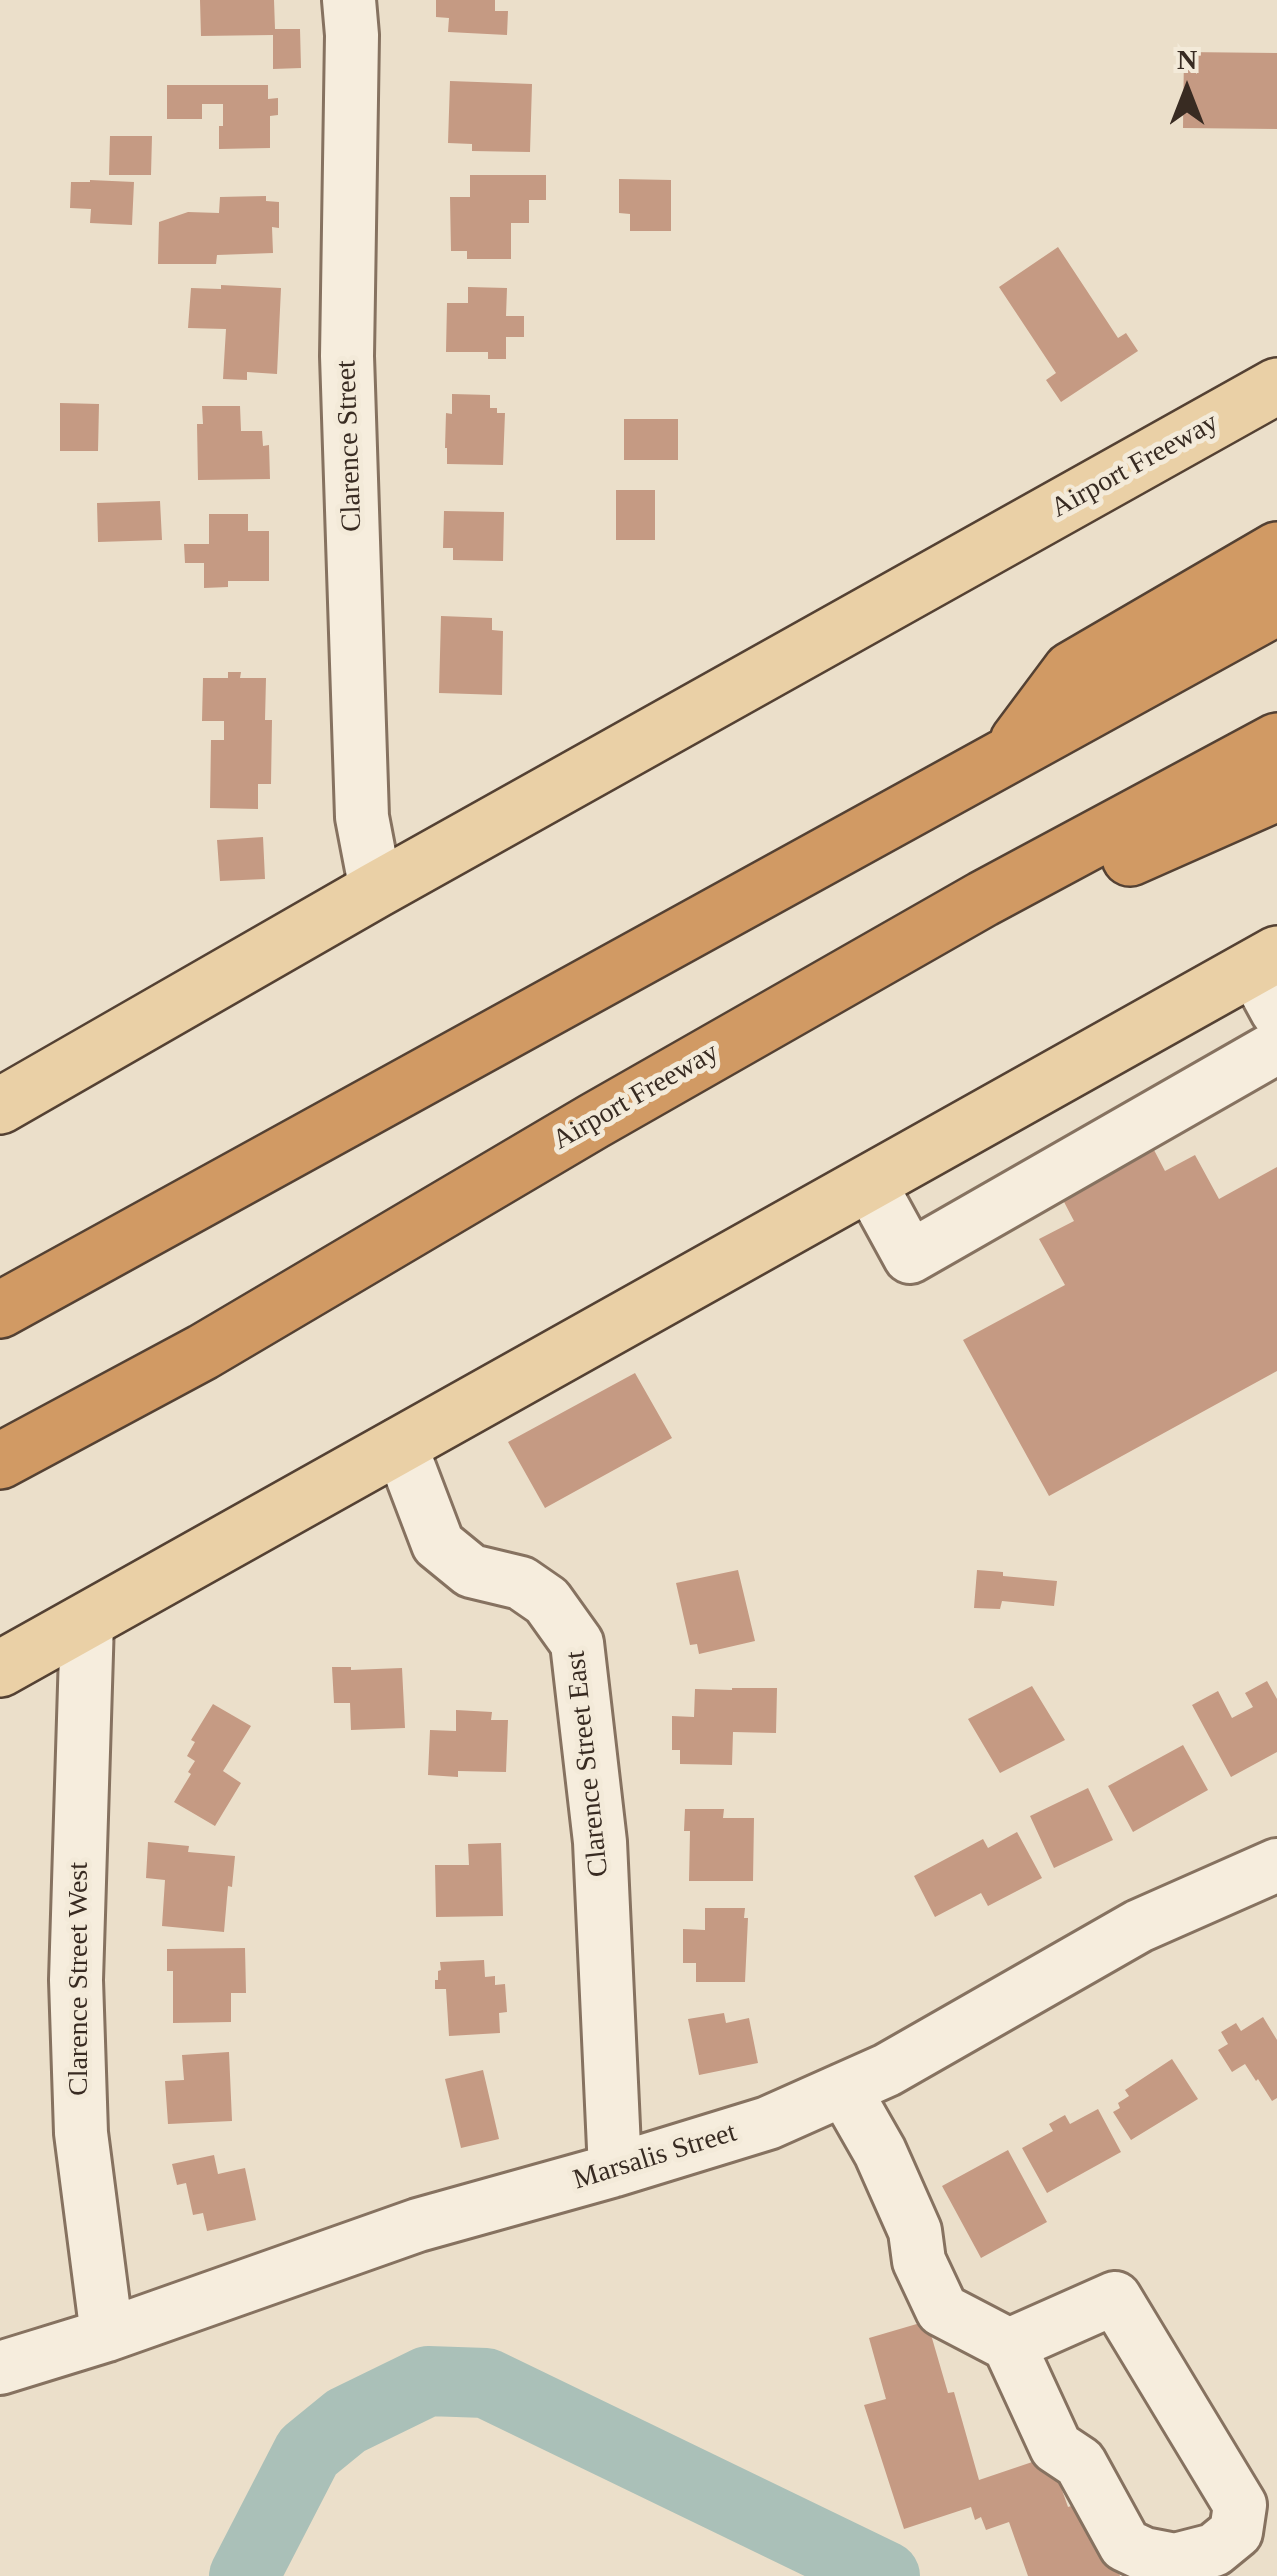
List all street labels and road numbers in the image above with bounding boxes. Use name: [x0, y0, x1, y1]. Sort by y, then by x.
street label: Clarence Street: [330, 360, 370, 532]
street label: Airport Freeway: [1046, 406, 1224, 526]
street label: Airport Freeway: [547, 1036, 725, 1158]
street label: Clarence Street East: [559, 1649, 617, 1879]
street label: Clarence Street West: [63, 1862, 97, 2096]
street label: Marsalis Street: [569, 2116, 741, 2198]

